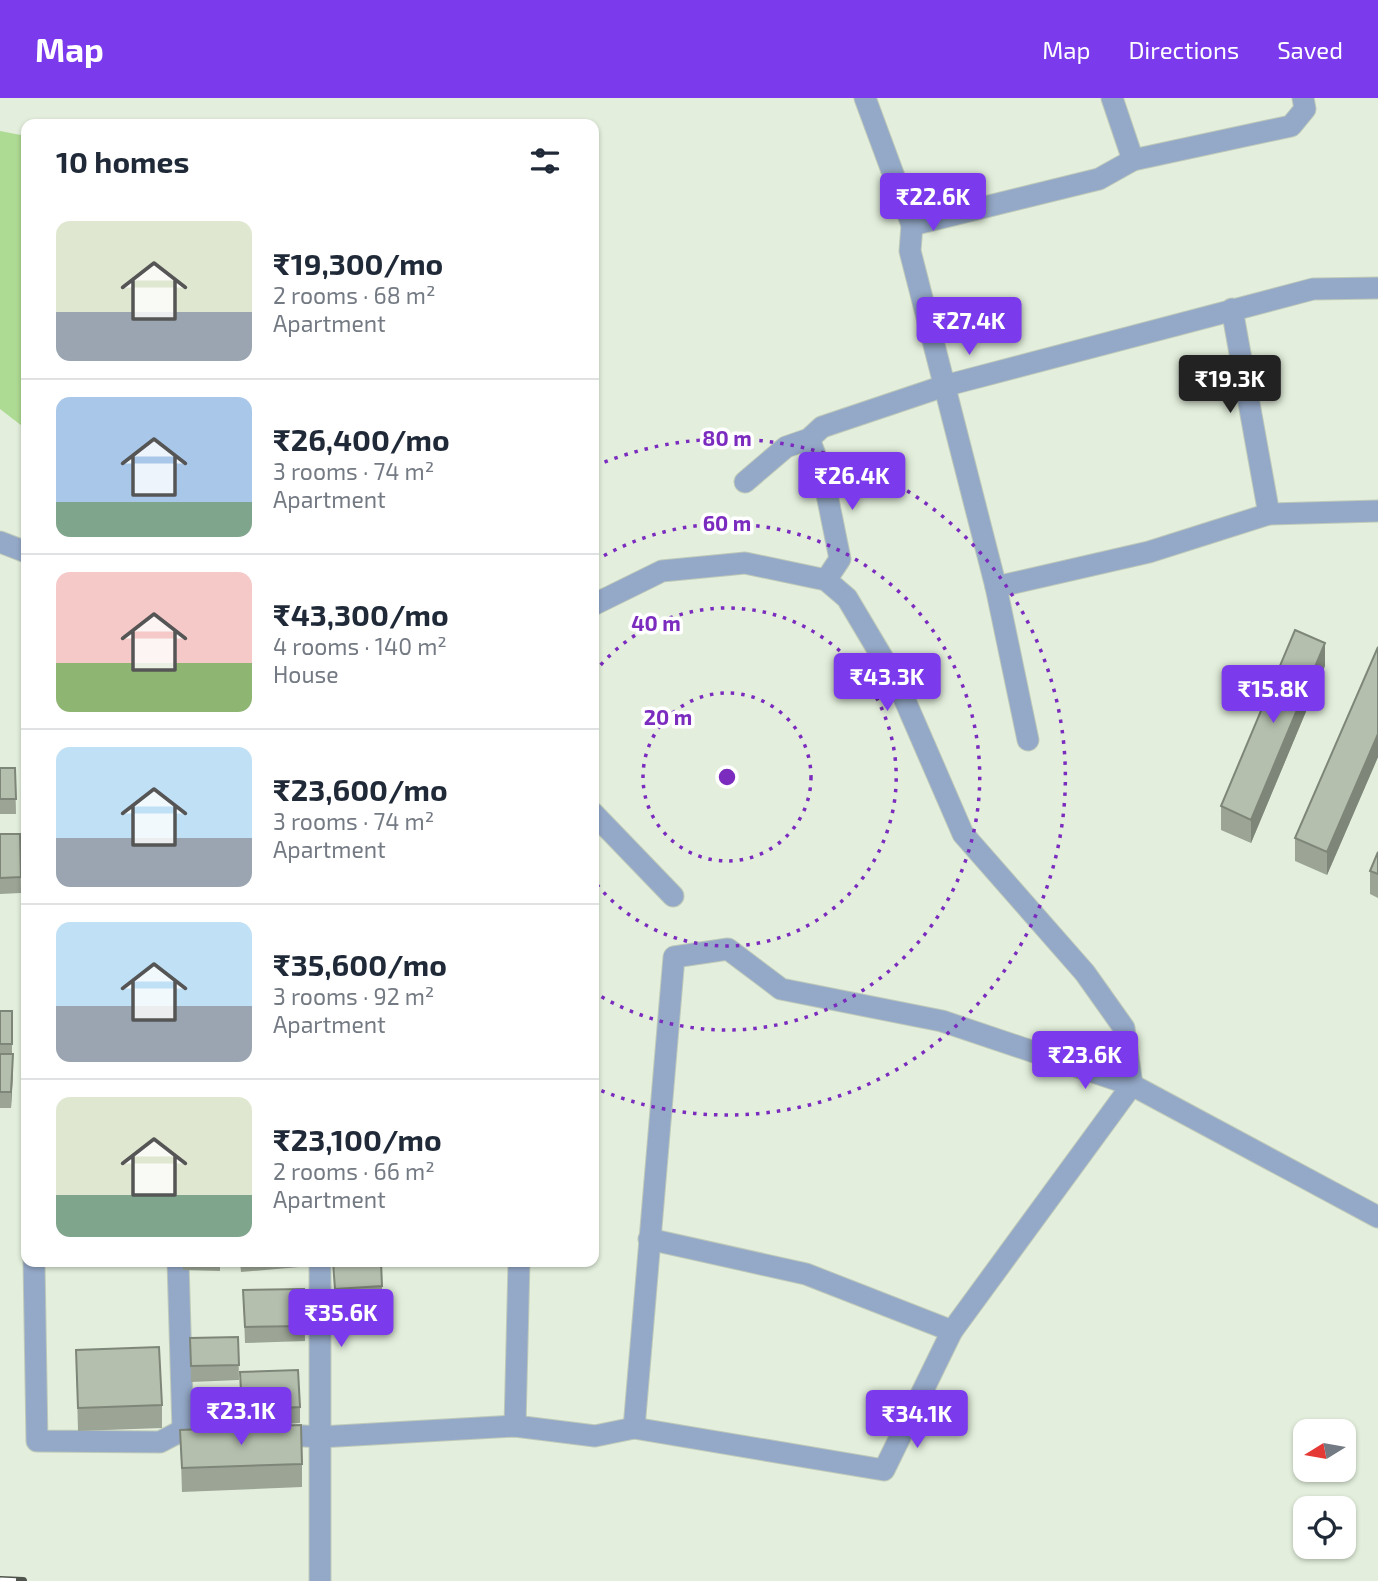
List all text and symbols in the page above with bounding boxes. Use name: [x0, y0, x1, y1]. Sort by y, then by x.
text: Map: [35, 29, 104, 69]
text: Map: [1042, 35, 1090, 64]
text: Directions: [1128, 35, 1239, 64]
text: Saved: [1277, 35, 1343, 64]
icon: filters: [526, 142, 564, 180]
text: 10 homes: [56, 143, 189, 179]
pin: ₹22.6K: [876, 174, 990, 233]
text: ₹22.6K: [896, 182, 970, 210]
text: ₹19,300/mo: [273, 245, 443, 281]
icon: home: [112, 249, 196, 333]
text: 2 rooms · 68 m²: [273, 281, 436, 309]
pin: ₹27.4K: [912, 298, 1026, 357]
text: ₹27.4K: [933, 306, 1005, 334]
text: Apartment: [273, 309, 386, 337]
pin: ₹19.3K: [1173, 356, 1287, 415]
text: ₹19.3K: [1195, 364, 1265, 392]
text: ₹26,400/mo: [273, 421, 450, 457]
icon: home: [112, 425, 196, 509]
text: 80 m: [702, 425, 752, 450]
pin: ₹26.4K: [795, 452, 909, 512]
text: 3 rooms · 74 m²: [273, 457, 434, 485]
text: ₹26.4K: [814, 461, 890, 489]
text: Apartment: [273, 485, 386, 513]
text: 60 m: [703, 510, 751, 535]
text: ₹43,300/mo: [273, 596, 449, 632]
icon: home: [112, 600, 196, 684]
text: 40 m: [631, 610, 681, 635]
text: 4 rooms · 140 m²: [273, 632, 447, 660]
pin: ₹43.3K: [830, 654, 944, 713]
text: House: [273, 660, 339, 688]
text: ₹43.3K: [850, 662, 924, 690]
pin: ₹15.8K: [1216, 666, 1330, 725]
text: ₹15.8K: [1238, 674, 1308, 702]
text: 20 m: [644, 704, 692, 729]
centre of rings: [715, 765, 739, 789]
text: ₹23,600/mo: [273, 771, 448, 807]
icon: home: [112, 775, 196, 859]
text: 3 rooms · 74 m²: [273, 807, 434, 835]
text: Apartment: [273, 835, 386, 863]
text: ₹35,600/mo: [273, 946, 447, 982]
icon: home: [112, 950, 196, 1034]
text: 3 rooms · 92 m²: [273, 982, 434, 1010]
text: Apartment: [273, 1010, 386, 1038]
pin: ₹23.6K: [1028, 1032, 1142, 1091]
text: ₹23.6K: [1048, 1040, 1122, 1068]
text: ₹23,100/mo: [273, 1121, 442, 1157]
icon: home: [112, 1125, 196, 1209]
text: 2 rooms · 66 m²: [273, 1157, 435, 1185]
text: Apartment: [273, 1185, 386, 1213]
pin: ₹35.6K: [284, 1290, 398, 1349]
text: ₹35.6K: [304, 1298, 378, 1326]
pin: ₹23.1K: [184, 1388, 298, 1447]
pin: ₹34.1K: [860, 1390, 974, 1450]
text: ₹23.1K: [206, 1396, 276, 1424]
text: ₹34.1K: [882, 1399, 952, 1427]
north arrow: [1293, 1419, 1356, 1482]
map controls: [1293, 1419, 1356, 1559]
button: locate: [1293, 1496, 1356, 1559]

